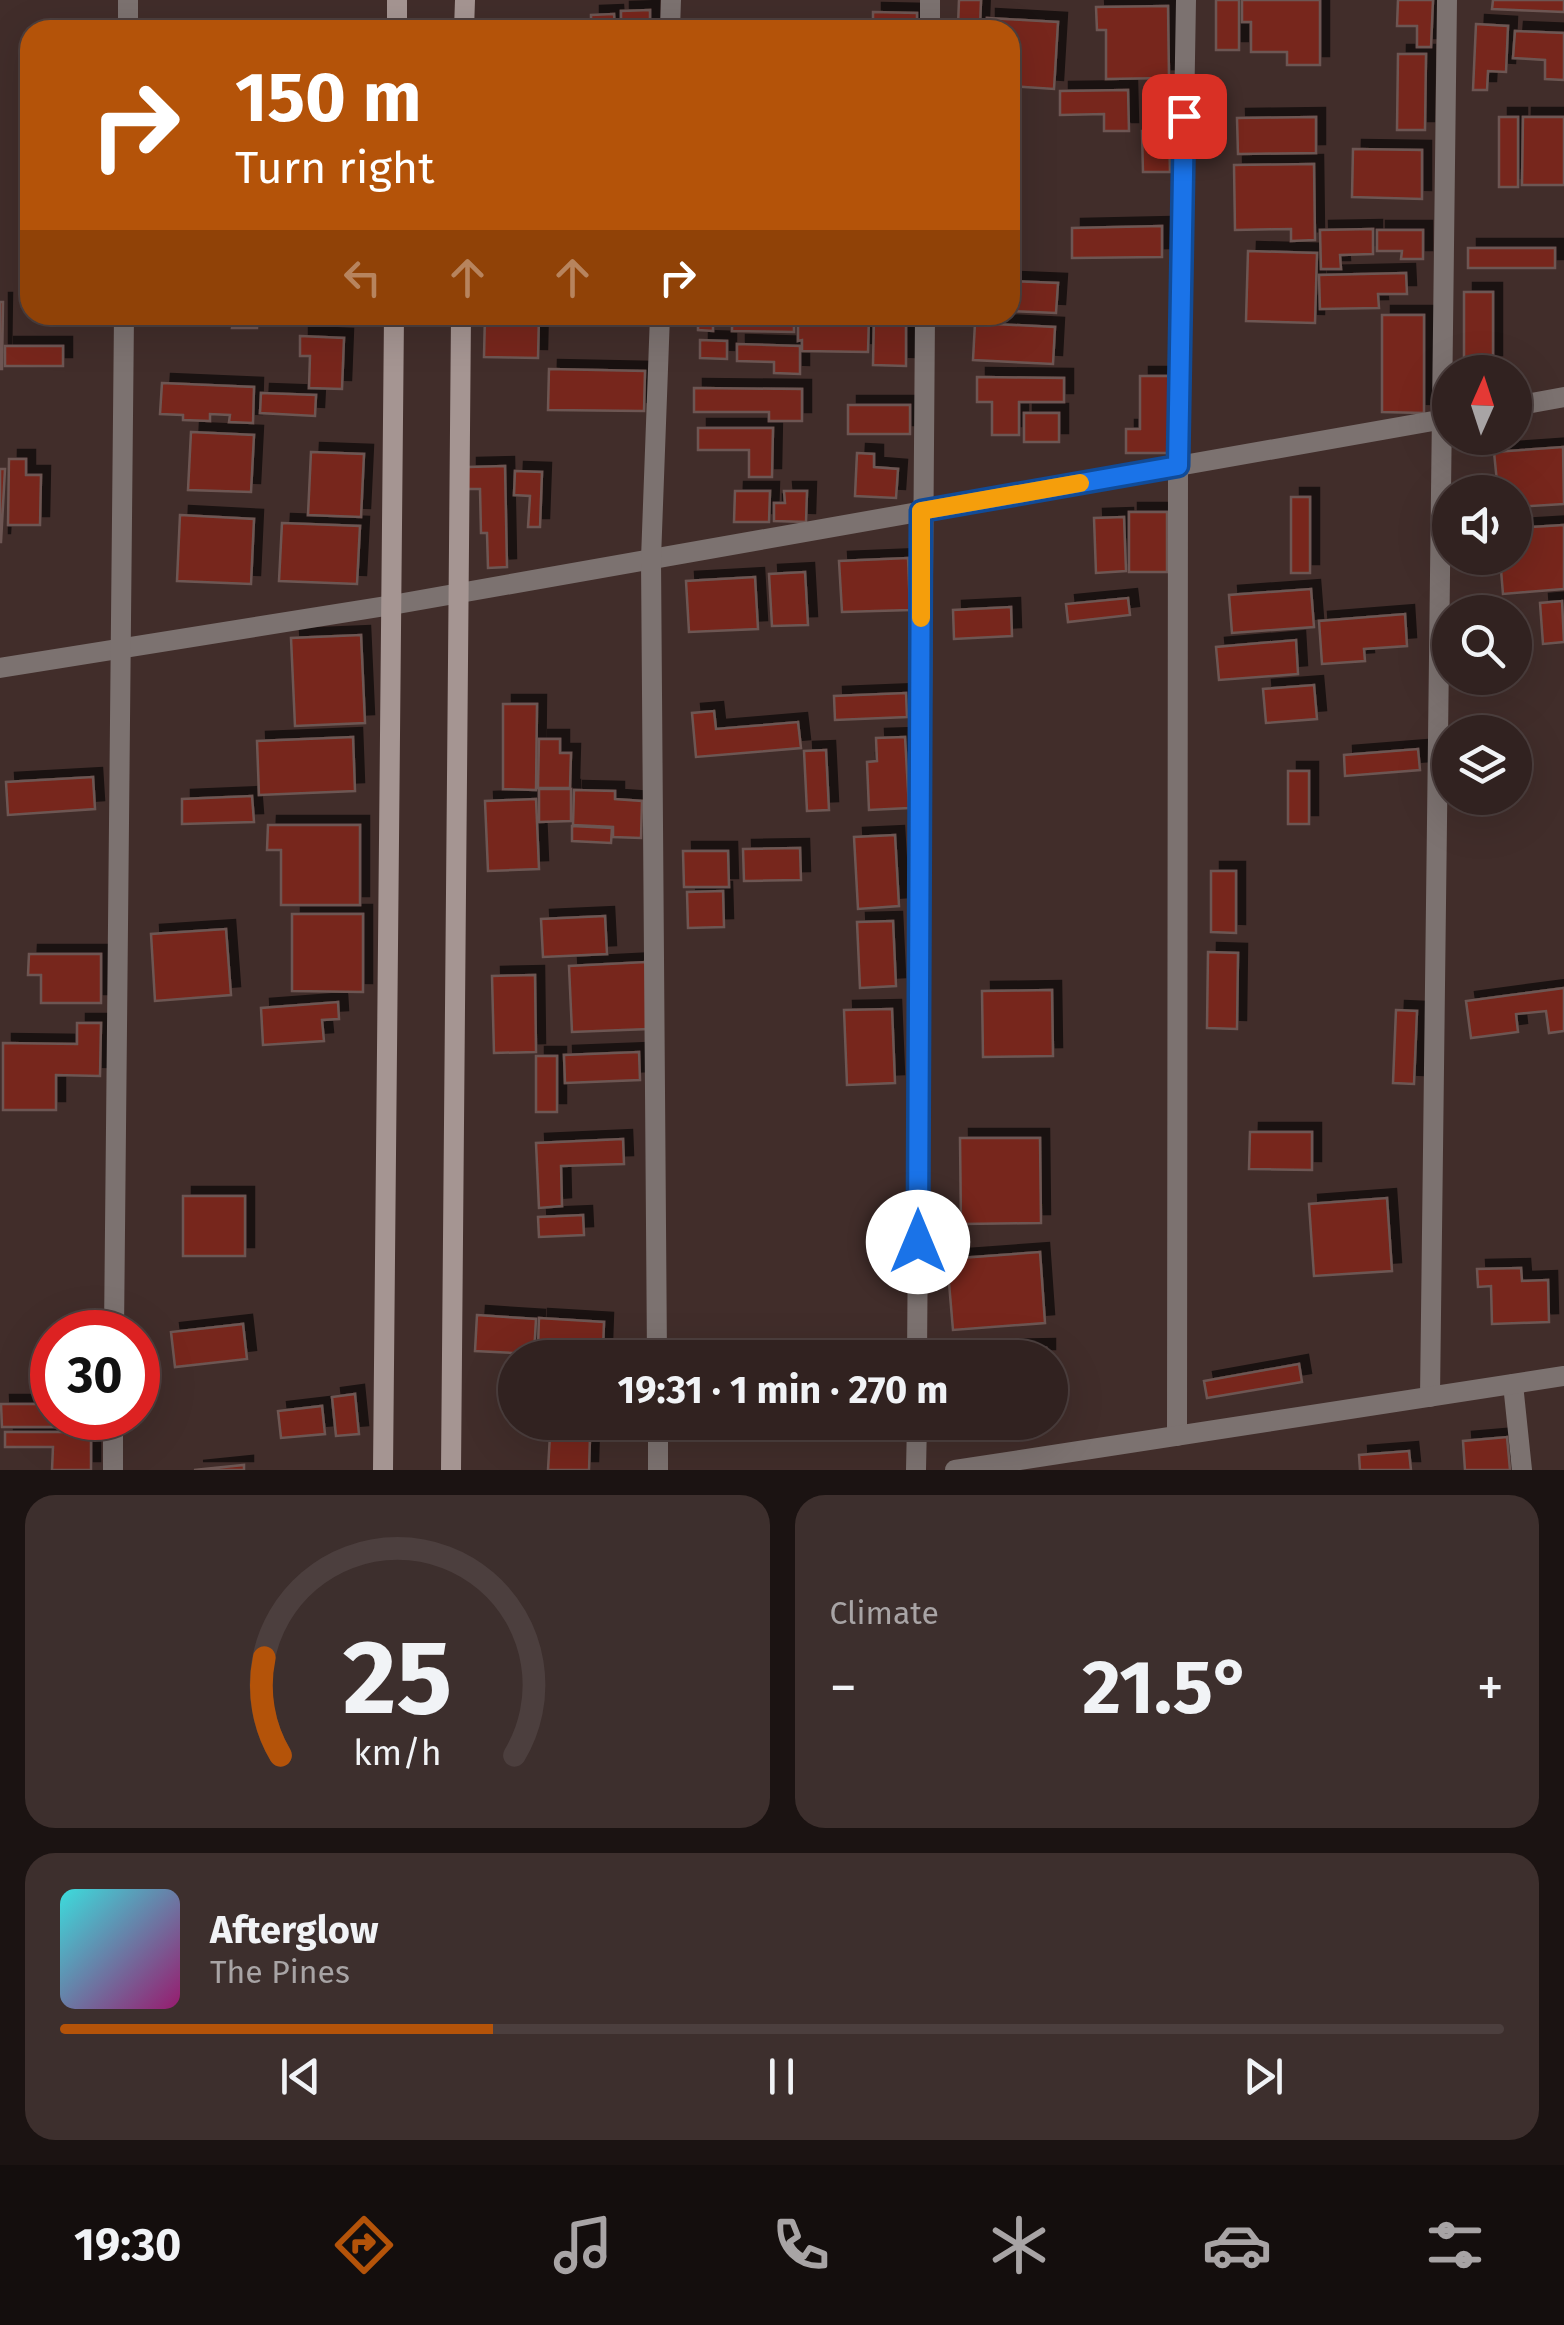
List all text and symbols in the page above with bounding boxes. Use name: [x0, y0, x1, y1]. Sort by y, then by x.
text: 150 m: [235, 56, 422, 140]
icon: right: [70, 60, 200, 190]
pin: [1142, 74, 1227, 159]
icon: arrive: [1157, 89, 1212, 144]
text: Turn right: [235, 141, 434, 195]
icon: left: [335, 250, 390, 305]
icon: ahead: [440, 250, 495, 305]
icon: ahead: [545, 250, 600, 305]
icon: right: [650, 250, 705, 305]
north arrow: [1432, 355, 1532, 455]
map controls: [1432, 355, 1532, 815]
button: sound: [1432, 475, 1532, 575]
button: search: [1432, 595, 1532, 695]
button: layers: [1432, 715, 1532, 815]
position arrow: [866, 1190, 970, 1294]
speed limit sign: 30: [30, 1310, 160, 1440]
text: 19:31 · 1 min · 270 m: [618, 1367, 948, 1413]
text: Climate: [830, 1594, 939, 1632]
text: 25: [342, 1616, 452, 1741]
text: 21.5°: [1082, 1643, 1251, 1733]
text: −: [830, 1655, 857, 1721]
text: +: [1477, 1655, 1504, 1721]
text: km/h: [353, 1732, 441, 1774]
text: Afterglow: [210, 1907, 378, 1953]
text: The Pines: [210, 1953, 350, 1991]
icon: previous: [273, 2049, 328, 2104]
icon: pause: [754, 2049, 809, 2104]
icon: next: [1236, 2049, 1291, 2104]
icon: directions: [329, 2210, 399, 2280]
icon: music: [548, 2210, 618, 2280]
icon: phone: [766, 2210, 836, 2280]
icon: climate: [984, 2210, 1054, 2280]
icon: car: [1202, 2210, 1272, 2280]
icon: filters: [1420, 2210, 1490, 2280]
text: 19:30: [74, 2218, 181, 2272]

